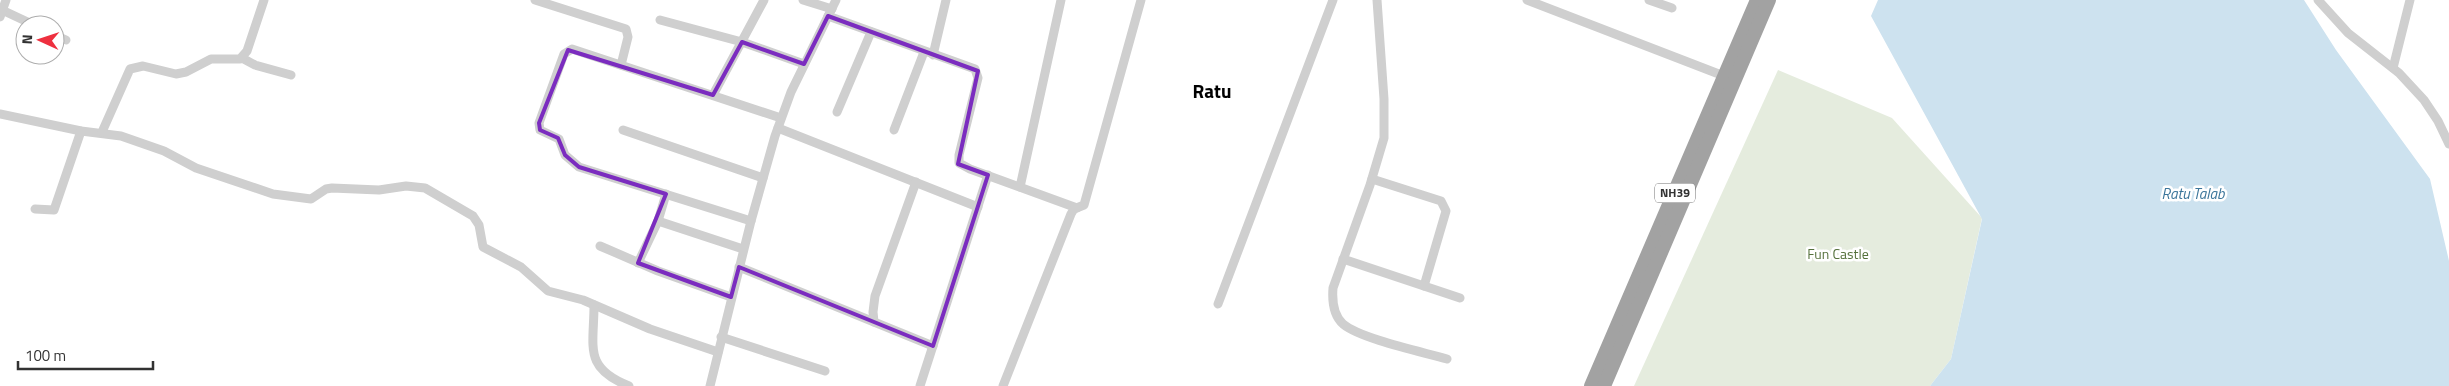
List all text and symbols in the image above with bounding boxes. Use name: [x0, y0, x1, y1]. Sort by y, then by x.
north arrow: [15, 15, 65, 65]
text: N: [16, 34, 37, 45]
district label: Ratu: [1193, 76, 1231, 105]
water label: Ratu Talab: [2162, 182, 2225, 205]
road number: NH39: [1655, 184, 1695, 202]
park label: Fun Castle: [1807, 243, 1869, 264]
scale bar: [18, 338, 152, 370]
text: 100 m: [25, 344, 66, 367]

